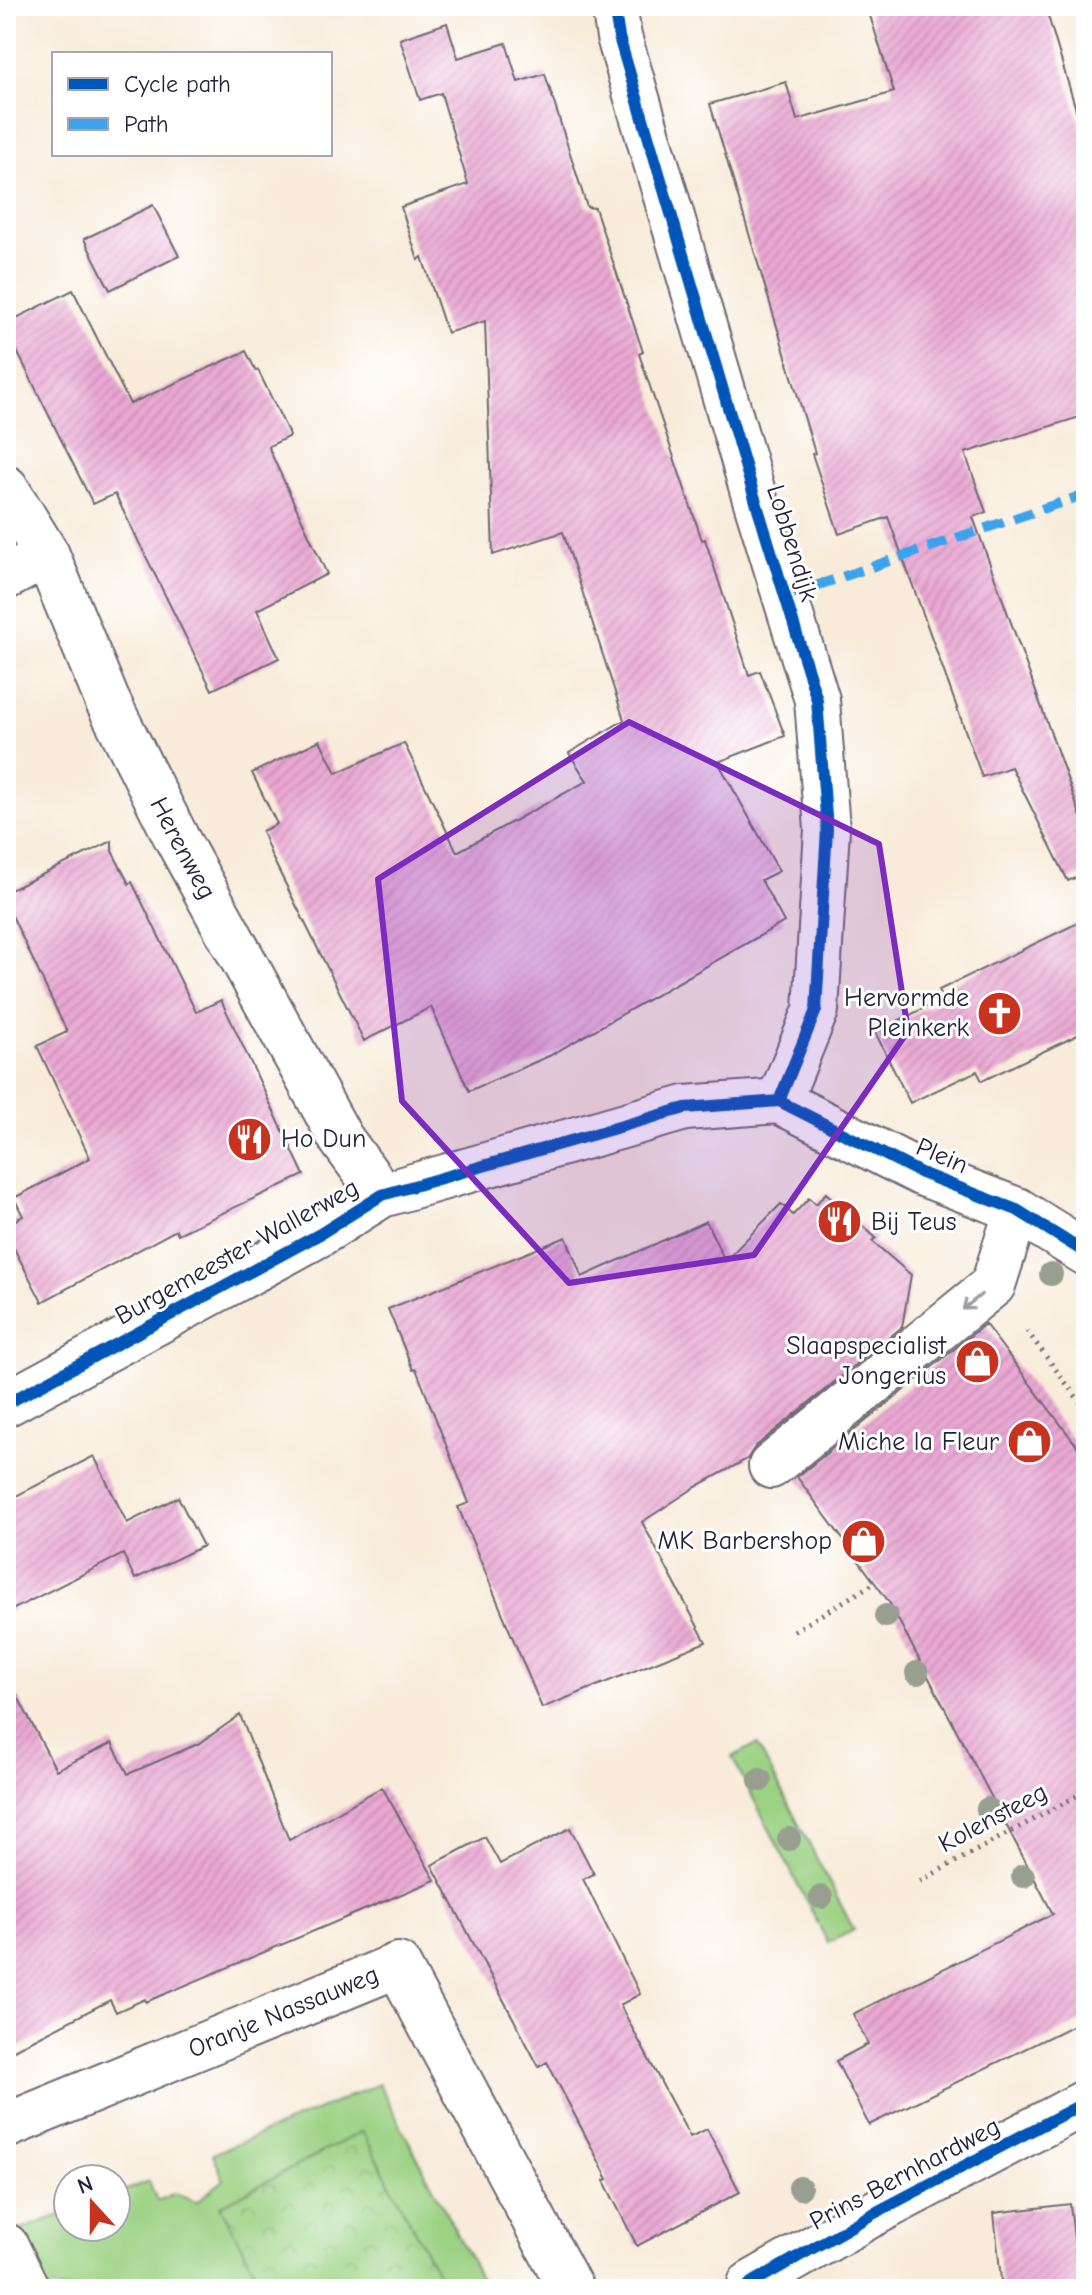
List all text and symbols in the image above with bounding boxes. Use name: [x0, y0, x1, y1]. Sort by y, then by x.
legend: [52, 52, 332, 156]
text: Cycle path: [124, 70, 231, 98]
text: Path: [124, 110, 169, 138]
street label: Lobbendijk: [760, 481, 824, 605]
street label: Herenweg: [144, 792, 222, 904]
place label: Hervormde Pleinkerk: [844, 983, 969, 1043]
church icon: Hervormde Pleinkerk: [976, 989, 1024, 1037]
restaurant icon: Ho Dun: [226, 1115, 274, 1163]
place label: Ho Dun: [281, 1124, 366, 1154]
street label: Plein: [911, 1132, 973, 1180]
street label: Burgemeester Wallerweg: [110, 1173, 364, 1331]
restaurant icon: Bij Teus: [816, 1198, 864, 1246]
place label: Bij Teus: [871, 1207, 956, 1237]
one-way arrow: [962, 1293, 983, 1311]
place label: Slaapspecialist Jongerius: [786, 1331, 948, 1391]
shop icon: Slaapspecialist Jongerius: [953, 1337, 1001, 1385]
shop icon: Miche la Fleur: [1006, 1418, 1054, 1466]
place label: Miche la Fleur: [838, 1427, 1000, 1457]
shop icon: MK Barbershop: [839, 1517, 887, 1565]
place label: MK Barbershop: [658, 1526, 832, 1556]
street label: Kolensteeg: [934, 1777, 1052, 1859]
street label: Oranje Nassauweg: [184, 1960, 383, 2064]
street label: Prins Bernhardweg: [805, 2111, 1005, 2237]
north arrow: [52, 2163, 132, 2243]
text: N: [74, 2171, 97, 2200]

